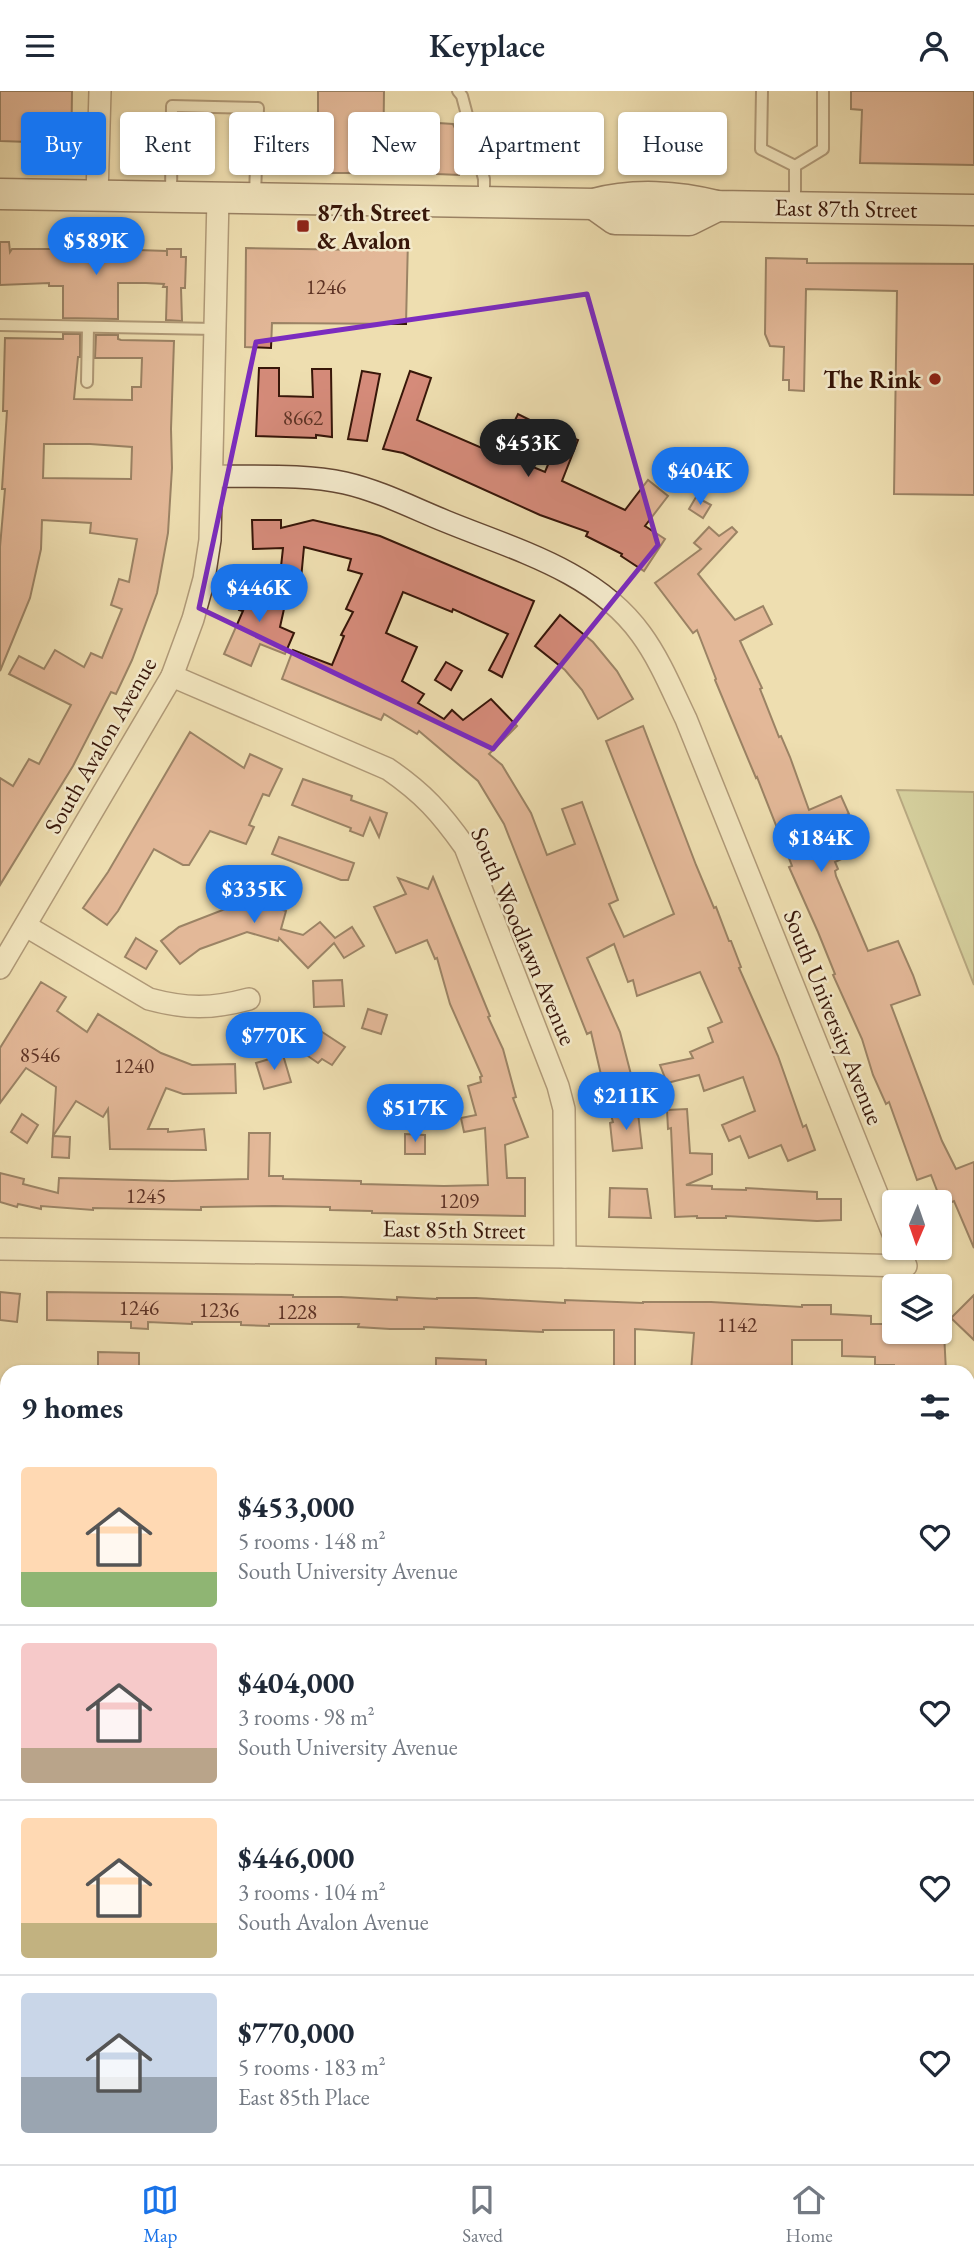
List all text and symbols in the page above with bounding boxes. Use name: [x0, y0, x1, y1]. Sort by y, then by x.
text: Keyplace: [429, 25, 545, 67]
icon: menu: [21, 27, 59, 65]
icon: person: [915, 27, 953, 65]
chip: Buy: [21, 112, 106, 175]
chip: Rent: [120, 112, 215, 175]
chip: Filters: [229, 112, 334, 175]
chip: New: [348, 112, 440, 175]
chip: Apartment: [454, 112, 604, 175]
chip: House: [618, 112, 727, 175]
street label: East 87th Street: [774, 191, 918, 225]
place label: 87th Street & Avalon: [317, 197, 430, 256]
pin: $589K: [47, 218, 145, 277]
marker: 87th Street & Avalon: [295, 218, 311, 234]
text: $589K: [64, 225, 128, 255]
house number: 1246: [306, 273, 346, 300]
place label: The Rink: [823, 364, 922, 395]
marker: The Rink: [927, 371, 943, 387]
house number: 8662: [283, 404, 323, 431]
pin: $453K: [479, 419, 577, 479]
text: $453K: [496, 427, 560, 457]
pin: $404K: [651, 447, 749, 507]
text: $404K: [668, 455, 732, 485]
pin: $446K: [210, 565, 308, 624]
text: $446K: [227, 572, 291, 602]
street label: South Avalon Avenue: [37, 651, 163, 839]
pin: $184K: [772, 815, 870, 874]
street label: South Woodlawn Avenue: [464, 822, 584, 1050]
text: $184K: [789, 822, 853, 852]
pin: $335K: [205, 865, 303, 925]
text: $335K: [222, 873, 286, 903]
street label: South University Avenue: [777, 905, 891, 1129]
pin: $770K: [225, 1013, 323, 1072]
text: $770K: [242, 1020, 306, 1050]
house number: 8546: [20, 1041, 60, 1068]
house number: 1240: [114, 1052, 154, 1079]
pin: $211K: [577, 1073, 675, 1132]
text: $211K: [594, 1080, 658, 1110]
pin: $517K: [366, 1084, 464, 1144]
text: $517K: [383, 1092, 447, 1122]
house number: 1245: [126, 1182, 166, 1209]
house number: 1209: [439, 1187, 479, 1214]
north arrow: [882, 1190, 952, 1260]
map controls: [882, 1190, 952, 1344]
street label: East 85th Street: [382, 1212, 526, 1246]
button: layers: [882, 1274, 952, 1344]
house number: 1246: [119, 1294, 159, 1321]
house number: 1236: [199, 1296, 239, 1323]
house number: 1228: [277, 1298, 317, 1325]
house number: 1142: [717, 1311, 757, 1338]
text: 9 homes: [21, 1388, 123, 1427]
icon: filters: [916, 1388, 954, 1426]
text: $453,000: [238, 1487, 354, 1526]
icon: home: [77, 1495, 161, 1579]
icon: heart: [916, 1518, 954, 1556]
text: 5 rooms · 148 m²: [238, 1526, 386, 1556]
text: South University Avenue: [238, 1556, 458, 1586]
text: $404,000: [238, 1663, 354, 1702]
icon: home: [77, 1671, 161, 1755]
icon: heart: [916, 1694, 954, 1732]
text: 3 rooms · 98 m²: [238, 1702, 375, 1732]
text: South University Avenue: [238, 1732, 458, 1762]
text: $446,000: [238, 1838, 354, 1877]
icon: home: [77, 1846, 161, 1930]
icon: heart: [916, 1869, 954, 1907]
text: 3 rooms · 104 m²: [238, 1877, 386, 1907]
text: South Avalon Avenue: [238, 1907, 429, 1937]
text: $770,000: [238, 2013, 354, 2052]
icon: home: [77, 2021, 161, 2105]
icon: heart: [916, 2044, 954, 2082]
text: 5 rooms · 183 m²: [238, 2052, 386, 2082]
text: East 85th Place: [238, 2082, 370, 2112]
tab: Map: [141, 2181, 179, 2248]
tab: Saved: [462, 2181, 503, 2248]
tab: Home: [786, 2181, 833, 2248]

